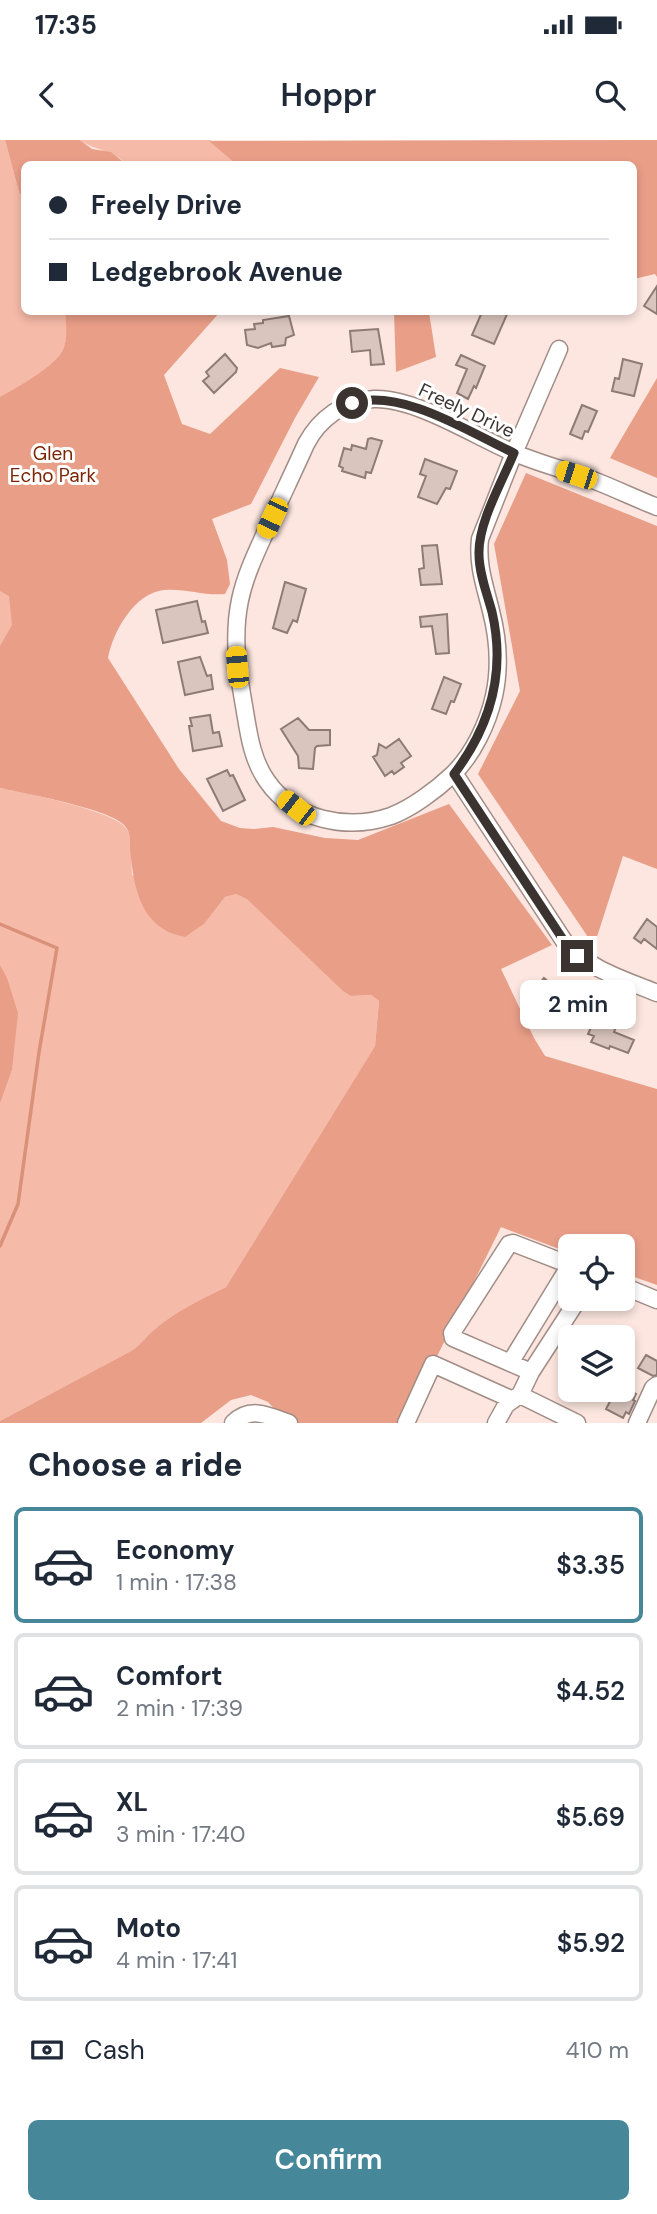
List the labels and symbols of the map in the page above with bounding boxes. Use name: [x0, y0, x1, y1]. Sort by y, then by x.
street label: Freely Drive: [415, 377, 519, 444]
route start: [336, 387, 368, 419]
park label: Glen Echo Park: [10, 441, 97, 488]
car: [553, 459, 600, 491]
car: [254, 495, 291, 541]
car: [225, 645, 250, 689]
car: [273, 787, 320, 829]
route end: [561, 940, 593, 972]
callout: 2 min: [519, 980, 635, 1030]

